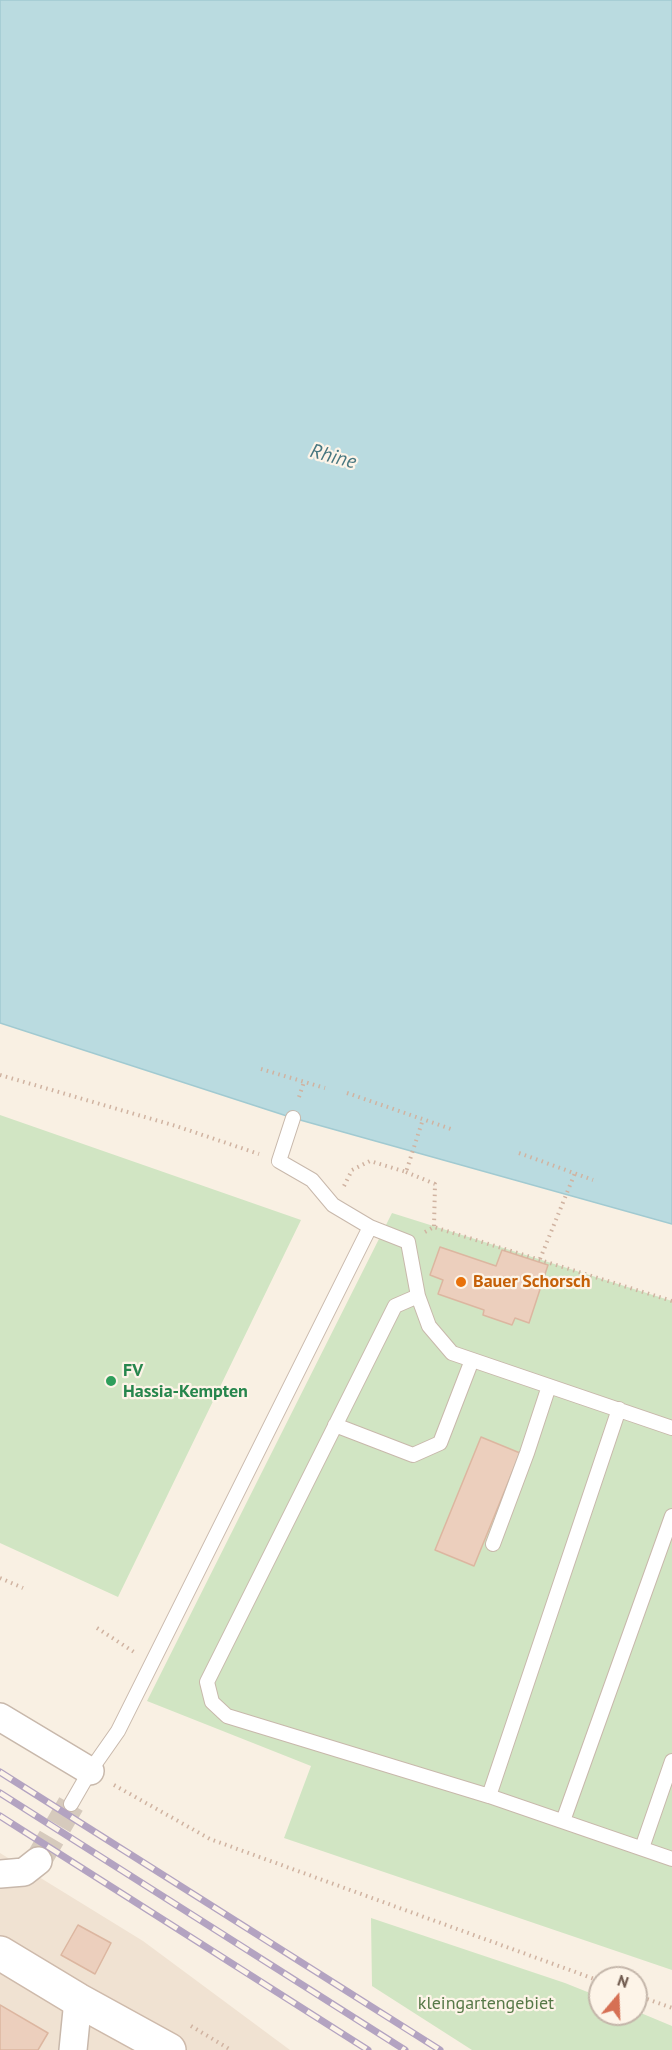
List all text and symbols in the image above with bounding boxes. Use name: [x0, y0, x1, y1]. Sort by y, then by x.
water label: Rhine: [307, 439, 359, 475]
place label: Bauer Schorsch: [473, 1271, 591, 1293]
marker: Bauer Schorsch: [454, 1275, 468, 1289]
place label: FV Hassia-Kempten: [123, 1360, 248, 1402]
marker: FV Hassia-Kempten: [104, 1374, 118, 1388]
north arrow: [588, 1966, 648, 2026]
text: N: [615, 1970, 631, 1992]
park label: kleingartengebiet: [418, 1993, 554, 2015]

